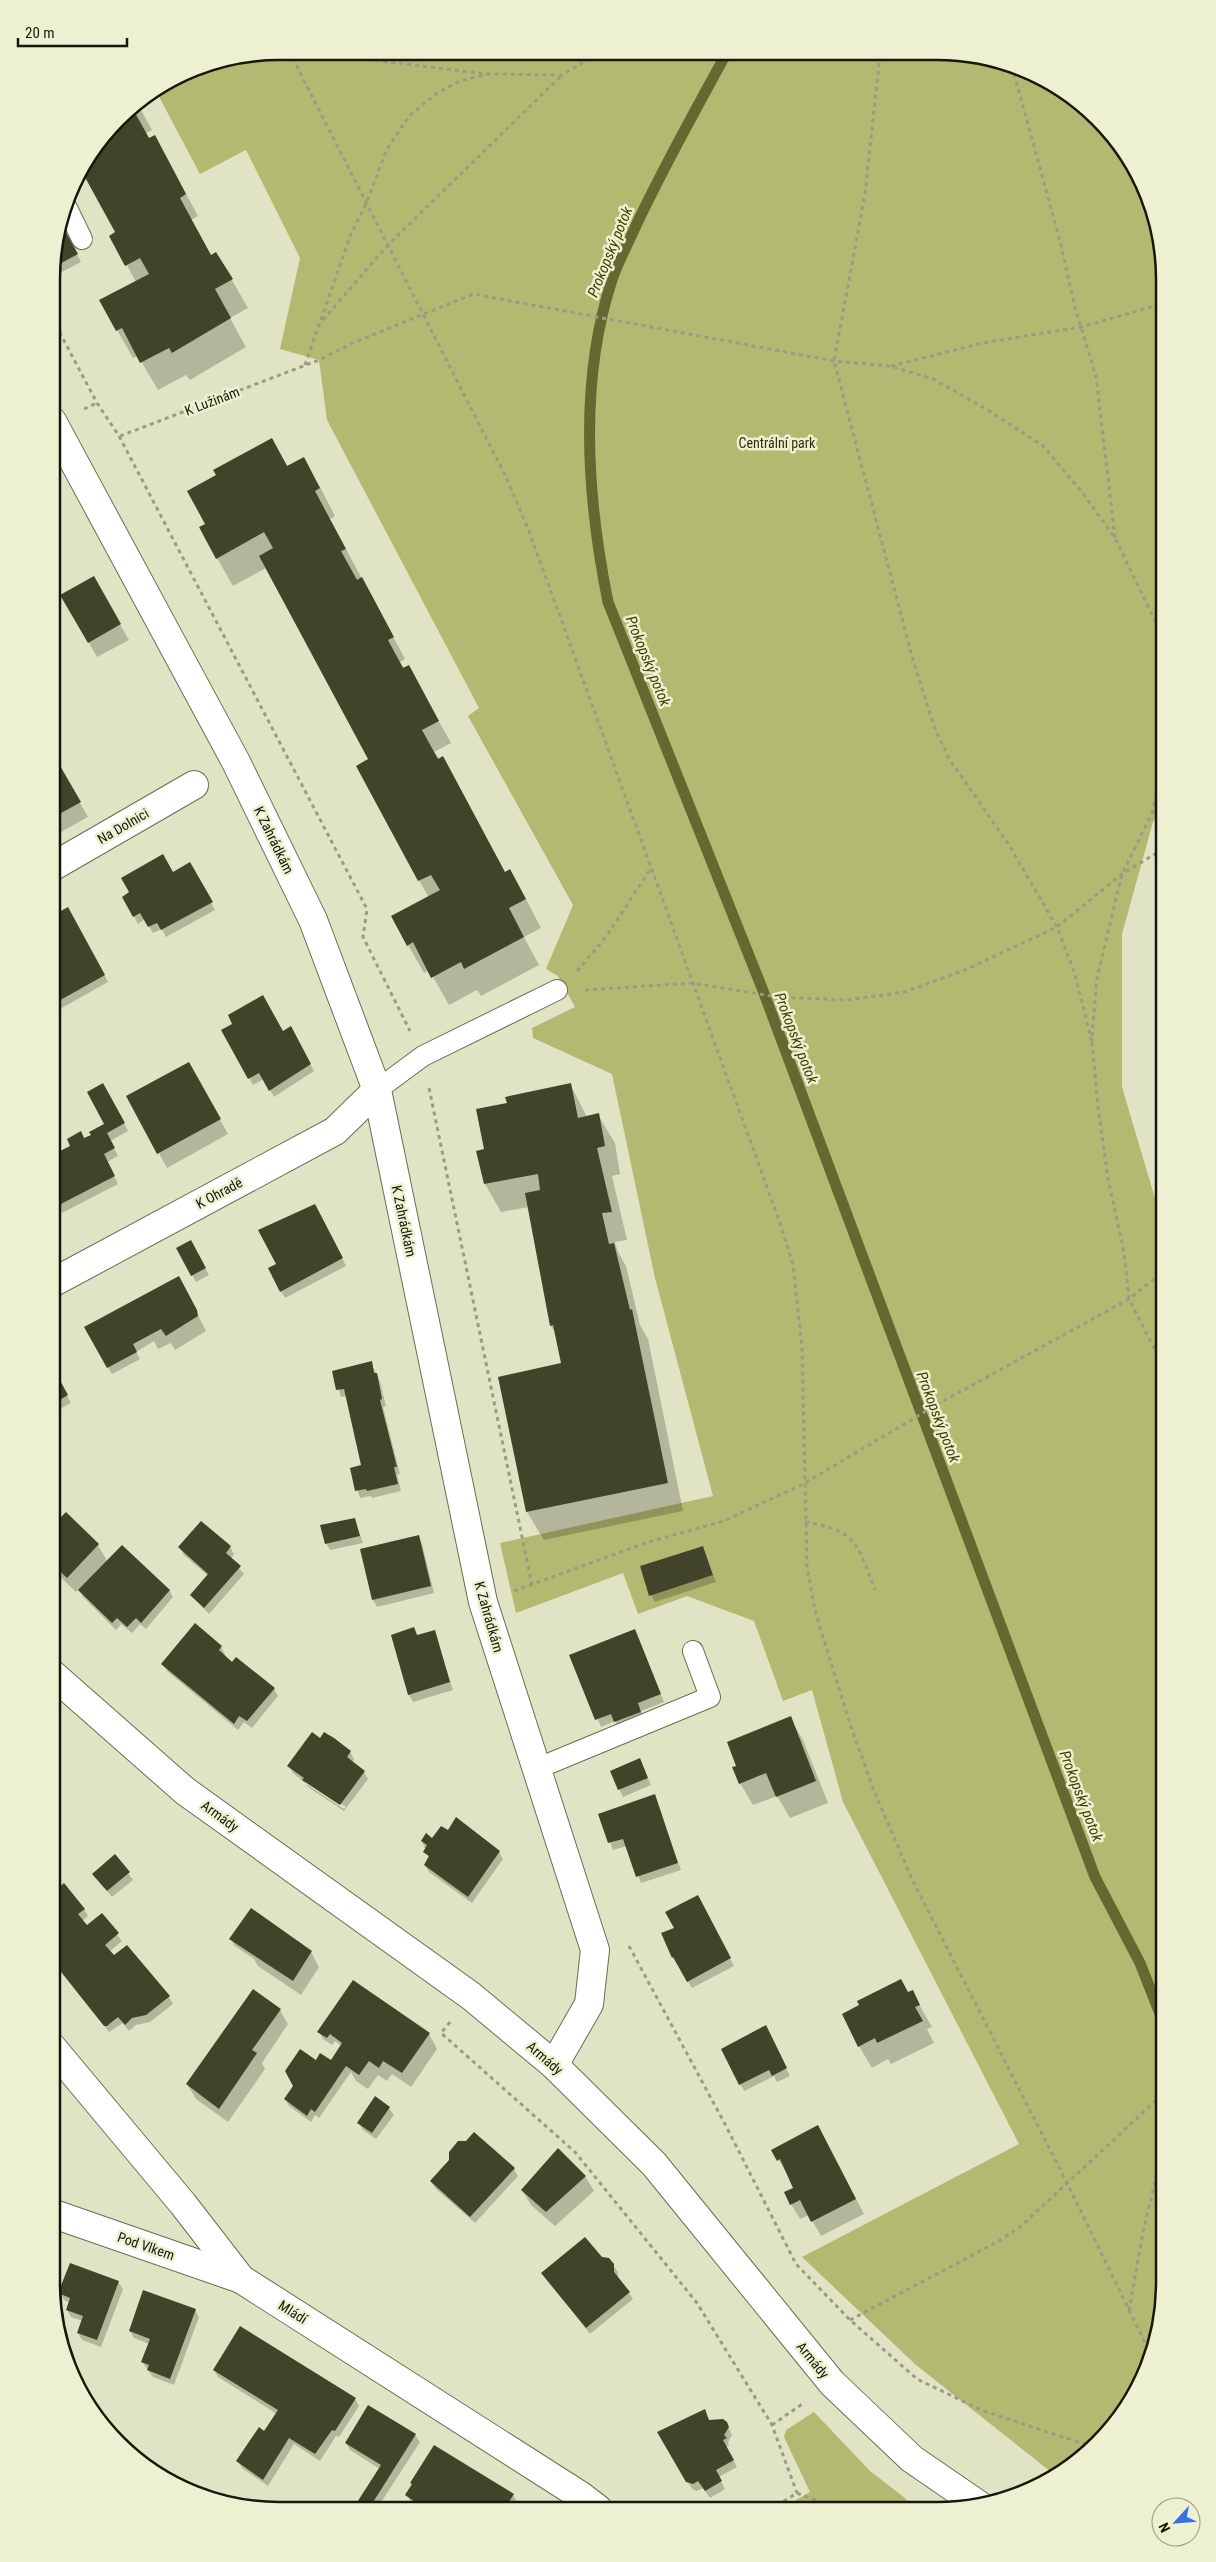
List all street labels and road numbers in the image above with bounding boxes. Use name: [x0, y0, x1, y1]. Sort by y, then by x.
street label: K Lužinám: [182, 383, 242, 419]
street label: K Zahrádkám: [251, 804, 297, 876]
street label: Na Dolnici: [95, 805, 151, 847]
street label: K Ohradě: [193, 1174, 245, 1212]
street label: K Zahrádkám: [389, 1184, 419, 1258]
street label: K Zahrádkám: [471, 1580, 507, 1654]
street label: Armády: [198, 1797, 242, 1835]
street label: Armády: [524, 2038, 566, 2078]
street label: Pod Vlkem: [115, 2229, 177, 2263]
street label: Mládí: [276, 2297, 311, 2327]
street label: Armády: [793, 2338, 833, 2382]

